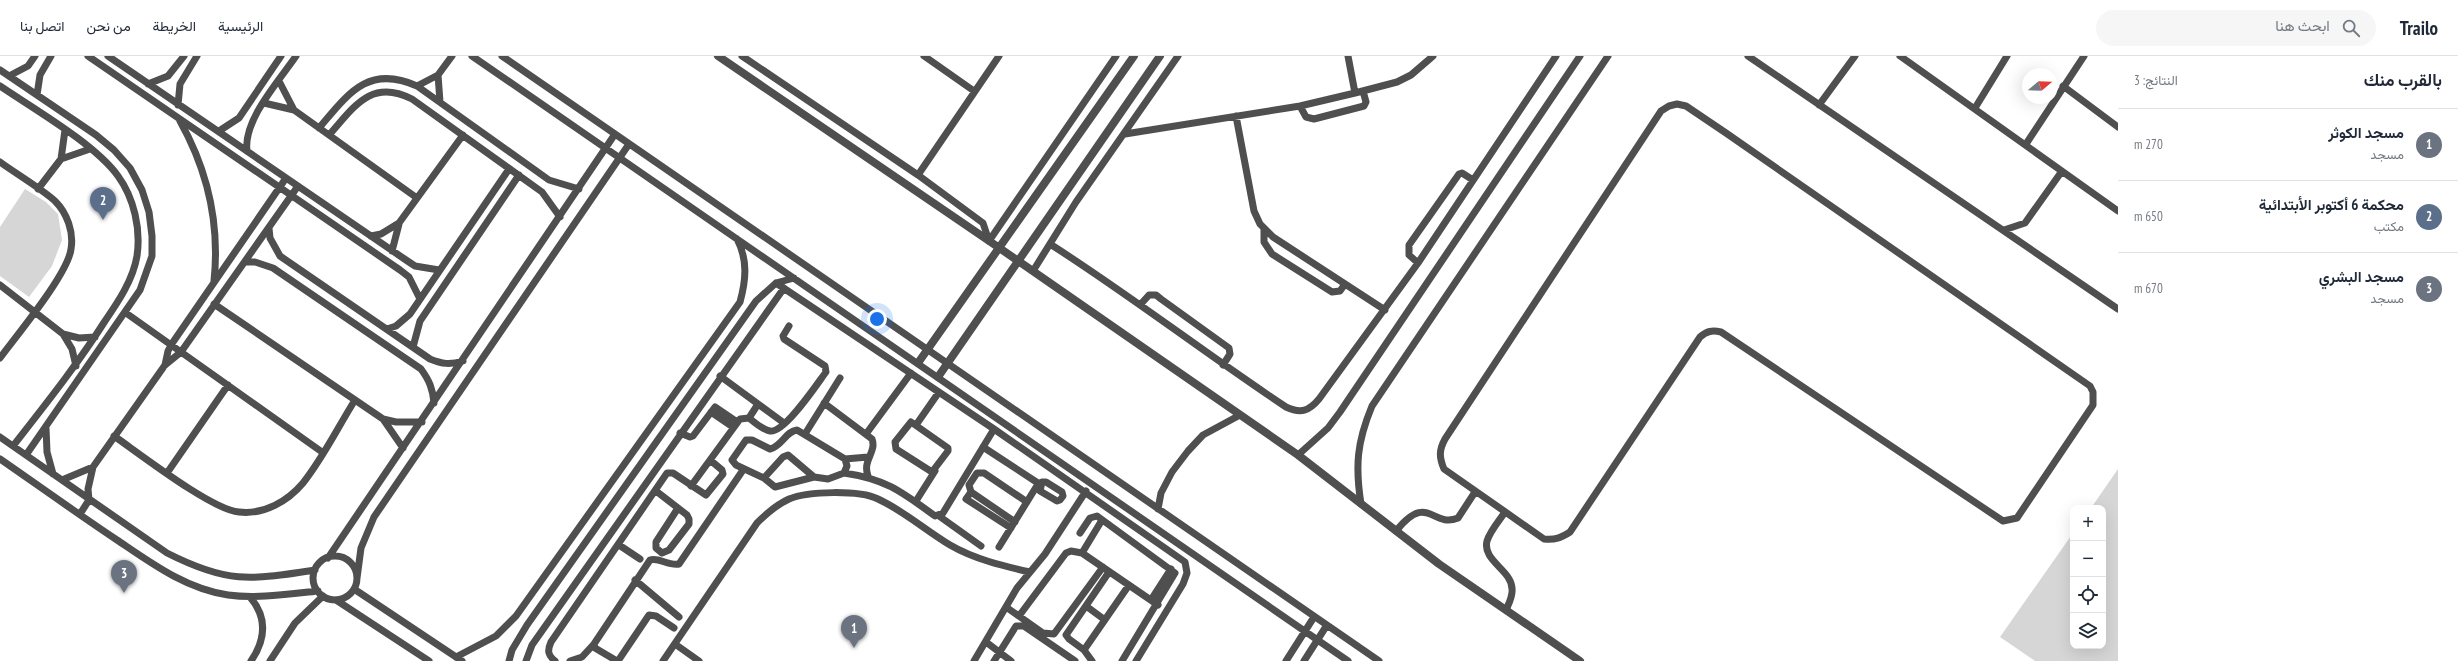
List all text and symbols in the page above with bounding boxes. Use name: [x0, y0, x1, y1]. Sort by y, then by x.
search box: [2096, 10, 2376, 46]
text: ابحث هنا: [2275, 16, 2330, 35]
text: Trailo: [2400, 16, 2438, 40]
text: اتصل بنا: [20, 17, 64, 35]
text: من نحن: [86, 17, 131, 35]
text: الخريطة: [153, 17, 196, 35]
text: الرئيسية: [218, 17, 263, 35]
icon: search: [2340, 17, 2362, 39]
north arrow: [2022, 68, 2058, 104]
text: بالقرب منك: [2364, 69, 2442, 91]
text: النتائج: 3: [2134, 72, 2178, 89]
text: مسجد الكوثر: [2328, 123, 2404, 142]
text: 270 m: [2134, 136, 2163, 153]
text: 1: [2426, 136, 2432, 153]
text: مسجد: [2370, 146, 2404, 163]
pin: 2: [90, 187, 116, 220]
text: محكمة 6 أكتوبر الأبتدائية: [2259, 195, 2404, 214]
text: 650 m: [2134, 208, 2163, 225]
text: 2: [2426, 208, 2432, 225]
text: مكتب: [2374, 218, 2404, 235]
text: مسجد البشري: [2319, 267, 2404, 286]
text: 670 m: [2134, 280, 2163, 297]
text: 3: [2426, 280, 2432, 297]
text: مسجد: [2370, 290, 2404, 307]
your location: [867, 309, 887, 329]
map controls: [2070, 505, 2106, 649]
button: +: [2070, 505, 2106, 541]
button: −: [2070, 541, 2106, 577]
pin: 3: [111, 560, 137, 593]
button: locate: [2070, 577, 2106, 613]
button: layers: [2070, 613, 2106, 649]
pin: 1: [841, 615, 867, 648]

